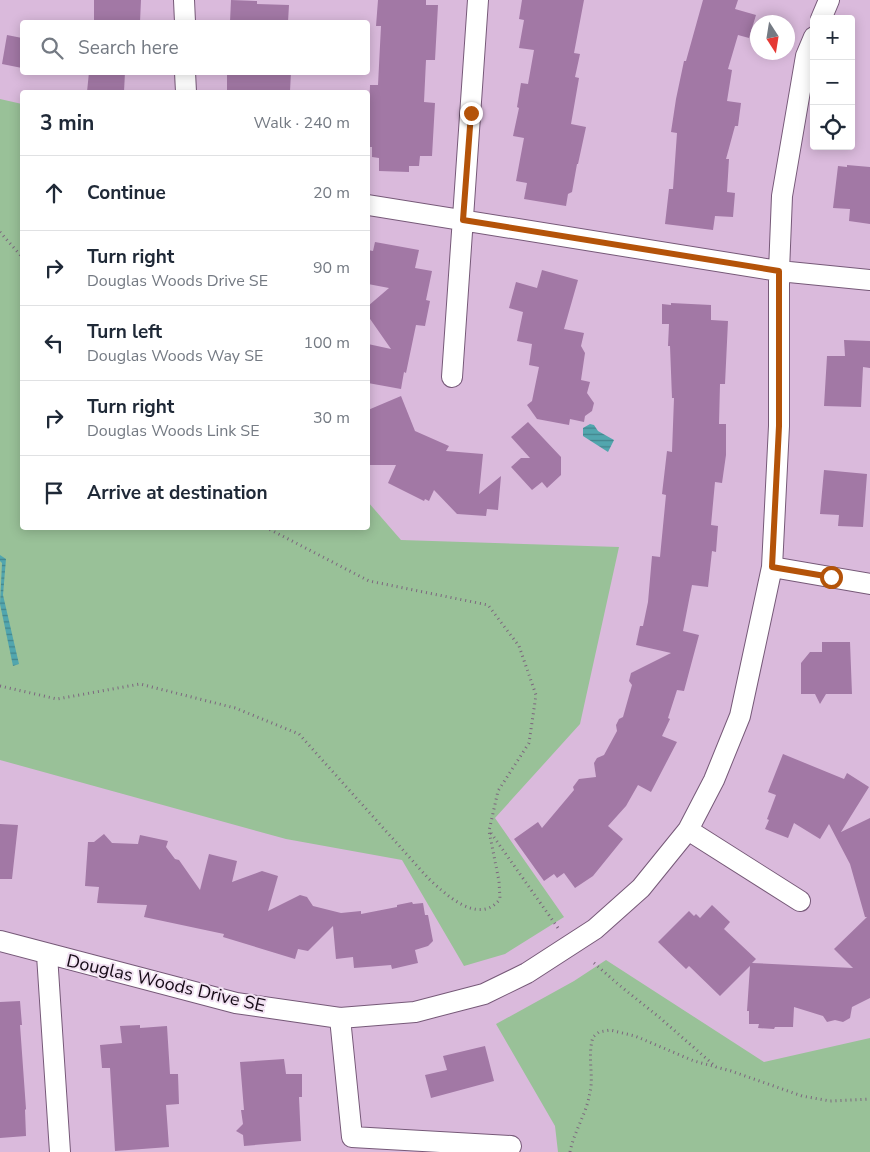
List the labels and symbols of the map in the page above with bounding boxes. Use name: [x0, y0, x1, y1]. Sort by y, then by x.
north arrow: [750, 15, 795, 60]
route end: [460, 102, 483, 125]
route start: [820, 566, 843, 589]
street label: Douglas Woods Drive SE: [64, 948, 268, 1018]

